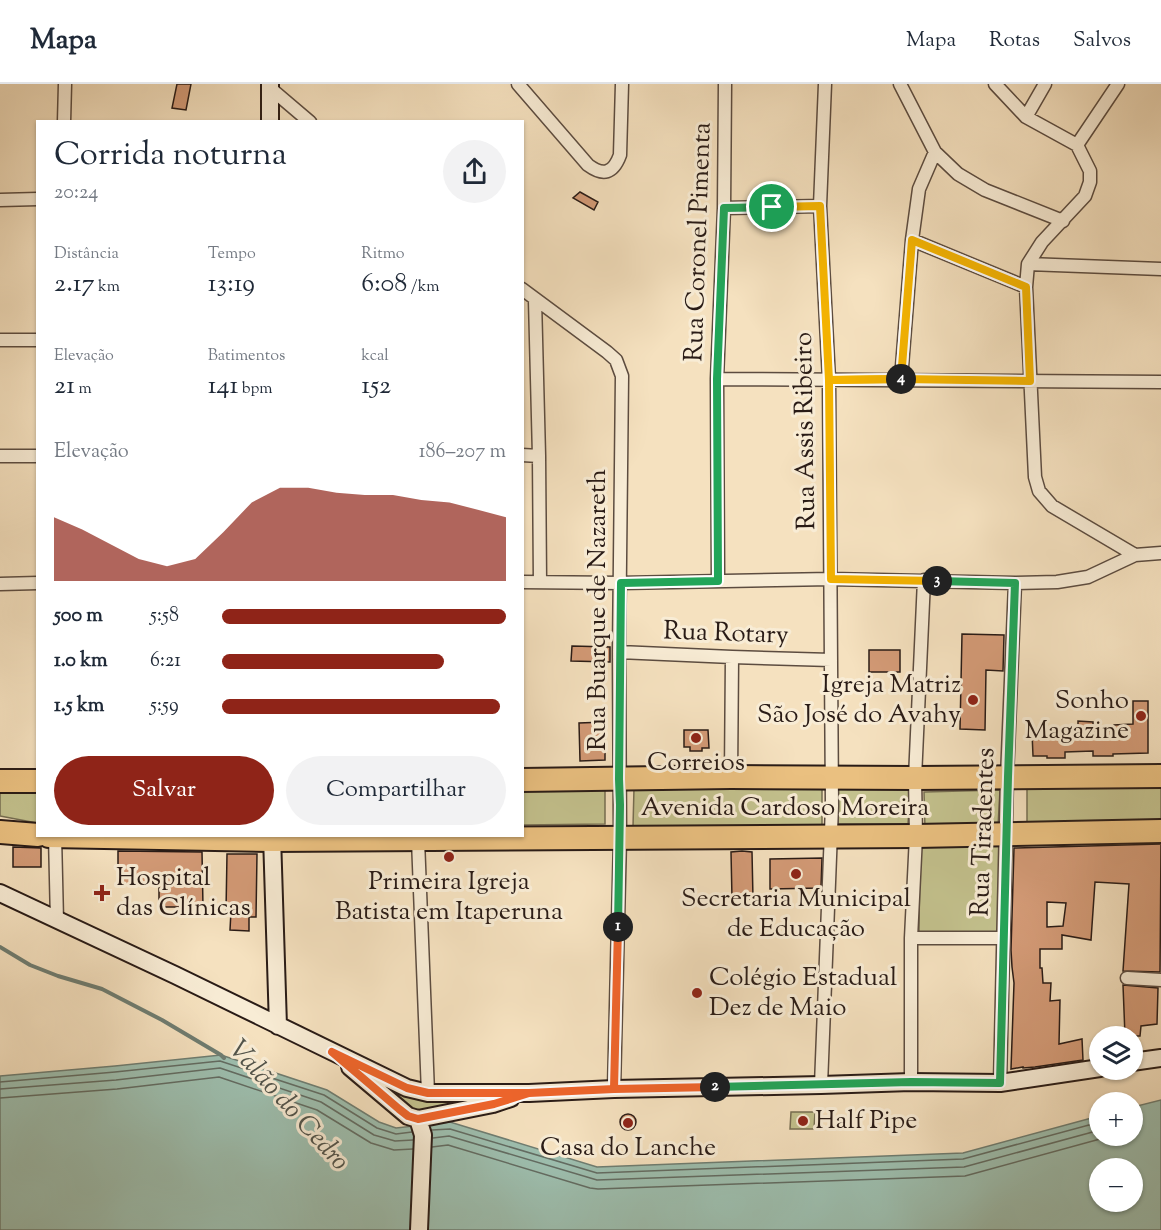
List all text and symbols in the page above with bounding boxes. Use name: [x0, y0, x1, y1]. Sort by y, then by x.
text: Mapa: [30, 21, 97, 61]
text: Mapa: [906, 26, 956, 56]
text: Rotas: [989, 26, 1040, 56]
text: Salvos: [1073, 26, 1131, 56]
street label: Rua Coronel Pimenta: [676, 122, 722, 362]
text: Corrida noturna: [54, 132, 287, 180]
button: share: [443, 140, 506, 203]
text: 20:24: [54, 179, 98, 208]
pin: [746, 181, 797, 232]
icon: arrive: [755, 190, 788, 223]
text: Distância: [54, 243, 119, 266]
text: Tempo: [208, 243, 256, 266]
text: Ritmo: [361, 243, 405, 266]
text: 2.17: [54, 266, 95, 303]
text: 13:19: [208, 266, 255, 303]
text: 6:08: [361, 266, 407, 303]
text: km: [95, 276, 120, 299]
text: /km: [407, 276, 440, 299]
street label: Rua Assis Ribeiro: [786, 331, 826, 531]
text: Elevação: [54, 345, 114, 368]
text: Batimentos: [208, 345, 285, 368]
text: kcal: [361, 345, 389, 368]
pin: 4: [886, 364, 916, 394]
text: 4: [897, 367, 905, 390]
text: 21: [54, 368, 75, 405]
text: 141: [208, 368, 238, 405]
text: 152: [361, 368, 391, 405]
text: m: [75, 378, 92, 401]
text: bpm: [238, 378, 273, 401]
text: Elevação: [54, 438, 129, 467]
text: 186–207 m: [419, 438, 506, 467]
street label: Rua Buarque de Nazareth: [580, 469, 617, 751]
pin: 3: [922, 566, 952, 596]
text: 3: [934, 569, 940, 592]
text: 500 m: [54, 602, 103, 631]
text: 5:58: [150, 602, 179, 631]
street label: Rua Rotary: [663, 613, 789, 655]
text: 1.0 km: [54, 647, 108, 676]
text: 6:21: [150, 647, 181, 676]
place label: Igreja Matriz São José do Avahy: [757, 667, 961, 734]
place label: Sonho Magazine: [1024, 683, 1129, 750]
text: 1.5 km: [54, 692, 104, 721]
text: 5:59: [150, 692, 179, 721]
marker: Igreja Matriz São José do Avahy: [966, 693, 980, 707]
marker: Sonho Magazine: [1134, 709, 1148, 723]
marker: Correios: [689, 731, 703, 745]
place label: Correios: [647, 745, 745, 782]
street label: Rua Tiradentes: [963, 747, 1005, 917]
button: Salvar: [54, 756, 274, 825]
button: Compartilhar: [286, 756, 506, 825]
street label: Avenida Cardoso Moreira: [641, 790, 929, 827]
marker: Primeira Igreja Batista em Itaperuna: [442, 850, 456, 864]
place label: Hospital das Clínicas: [116, 860, 251, 927]
place label: Primeira Igreja Batista em Itaperuna: [335, 864, 563, 931]
marker: Secretaria Municipal de Educação: [789, 867, 803, 881]
place label: Secretaria Municipal de Educação: [681, 881, 911, 948]
marker: Hospital das Clínicas: [93, 884, 111, 902]
pin: 1: [603, 912, 633, 942]
text: 1: [615, 915, 621, 938]
place label: Colégio Estadual Dez de Maio: [709, 960, 897, 1027]
marker: Colégio Estadual Dez de Maio: [690, 986, 704, 1000]
map controls: [1089, 1026, 1143, 1212]
button: layers: [1089, 1026, 1143, 1080]
water label: Valão do Cedro: [218, 1032, 358, 1180]
pin: 2: [700, 1072, 730, 1102]
text: 2: [711, 1075, 719, 1098]
button: +: [1089, 1092, 1143, 1146]
place label: Half Pipe: [815, 1103, 917, 1140]
marker: Half Pipe: [796, 1114, 810, 1128]
marker: Casa do Lanche: [621, 1116, 635, 1130]
place label: Casa do Lanche: [540, 1130, 716, 1167]
button: −: [1089, 1158, 1143, 1212]

